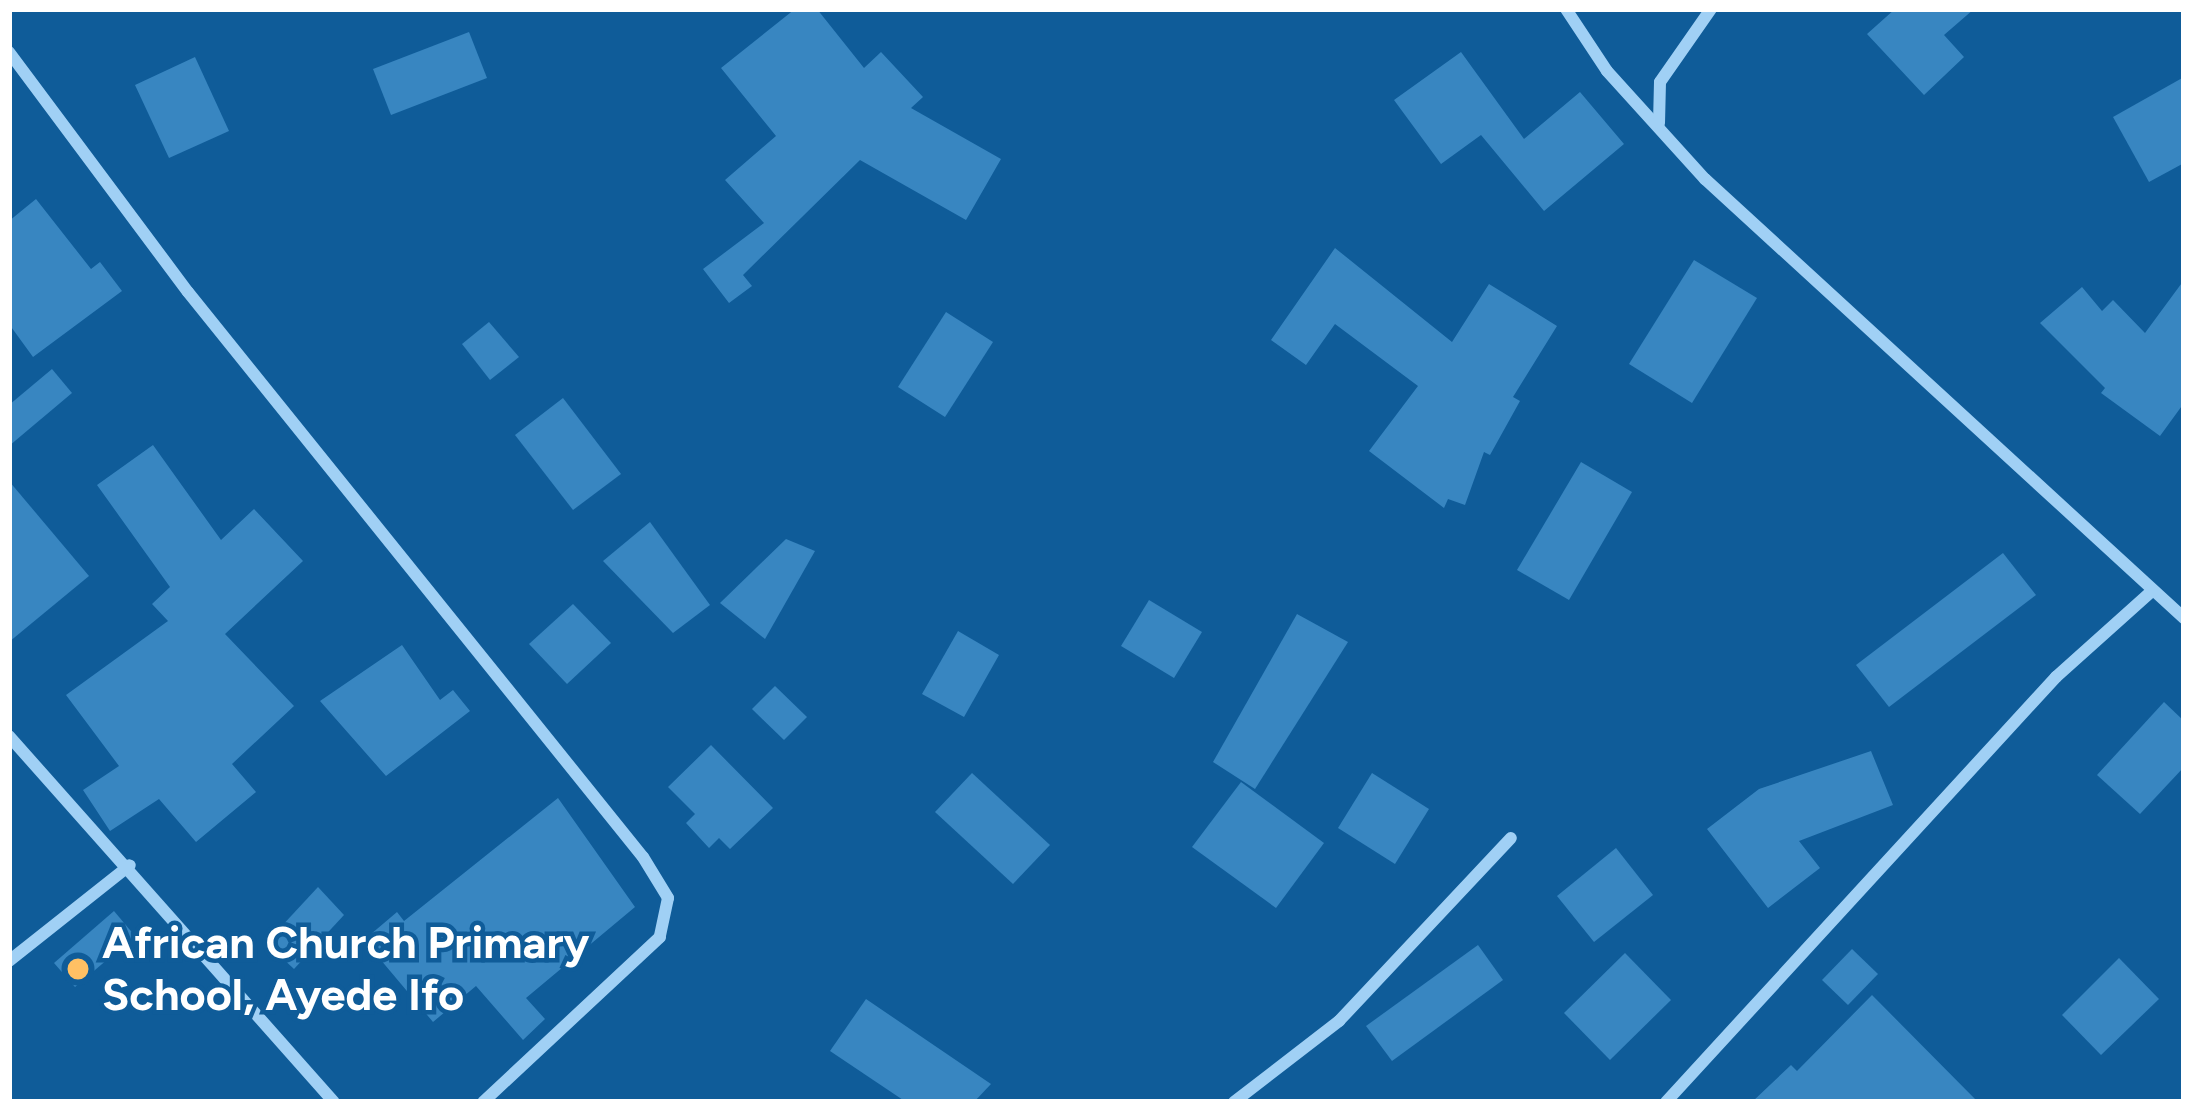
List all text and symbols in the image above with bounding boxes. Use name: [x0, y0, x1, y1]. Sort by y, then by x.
place label: African Church Primary School, Ayede Ifo: [102, 916, 589, 1022]
marker: African Church Primary School, Ayede Ifo: [65, 956, 91, 982]

